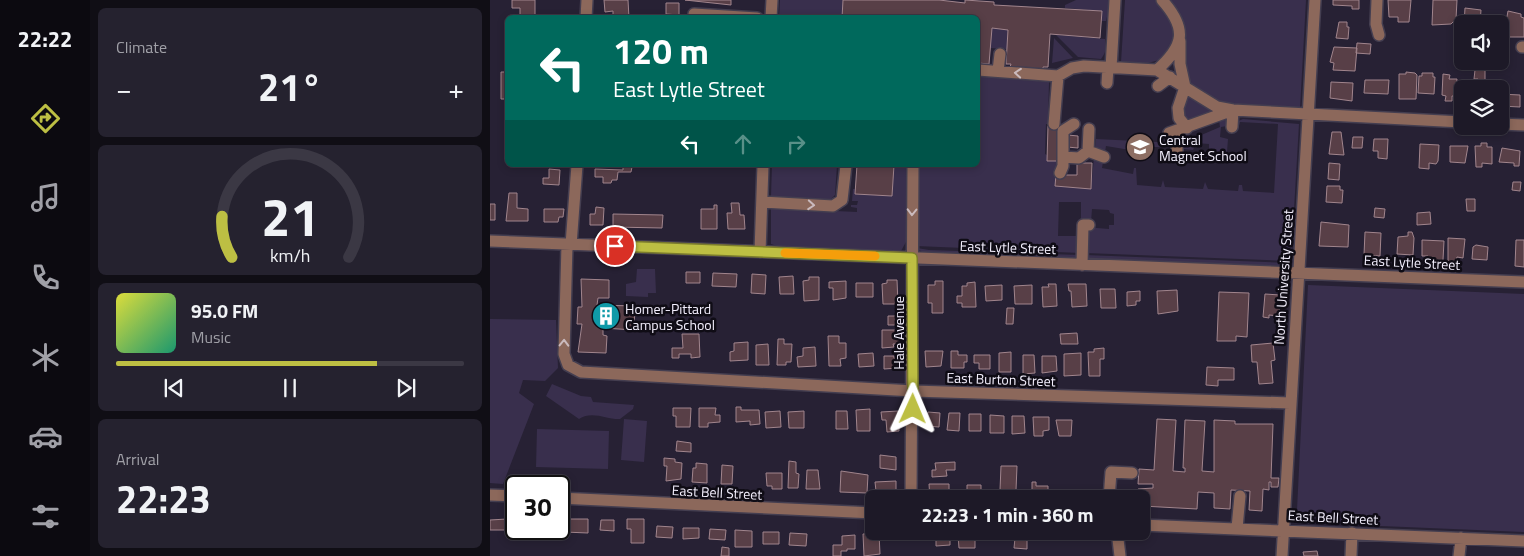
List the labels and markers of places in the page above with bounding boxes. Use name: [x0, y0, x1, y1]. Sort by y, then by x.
place label: Central Magnet School: [1159, 129, 1247, 166]
school or university icon: Central Magnet School: [1125, 132, 1155, 162]
pin: [594, 225, 636, 267]
place label: Homer-Pittard Campus School: [625, 298, 715, 335]
building icon: Homer-Pittard Campus School: [591, 301, 621, 331]

